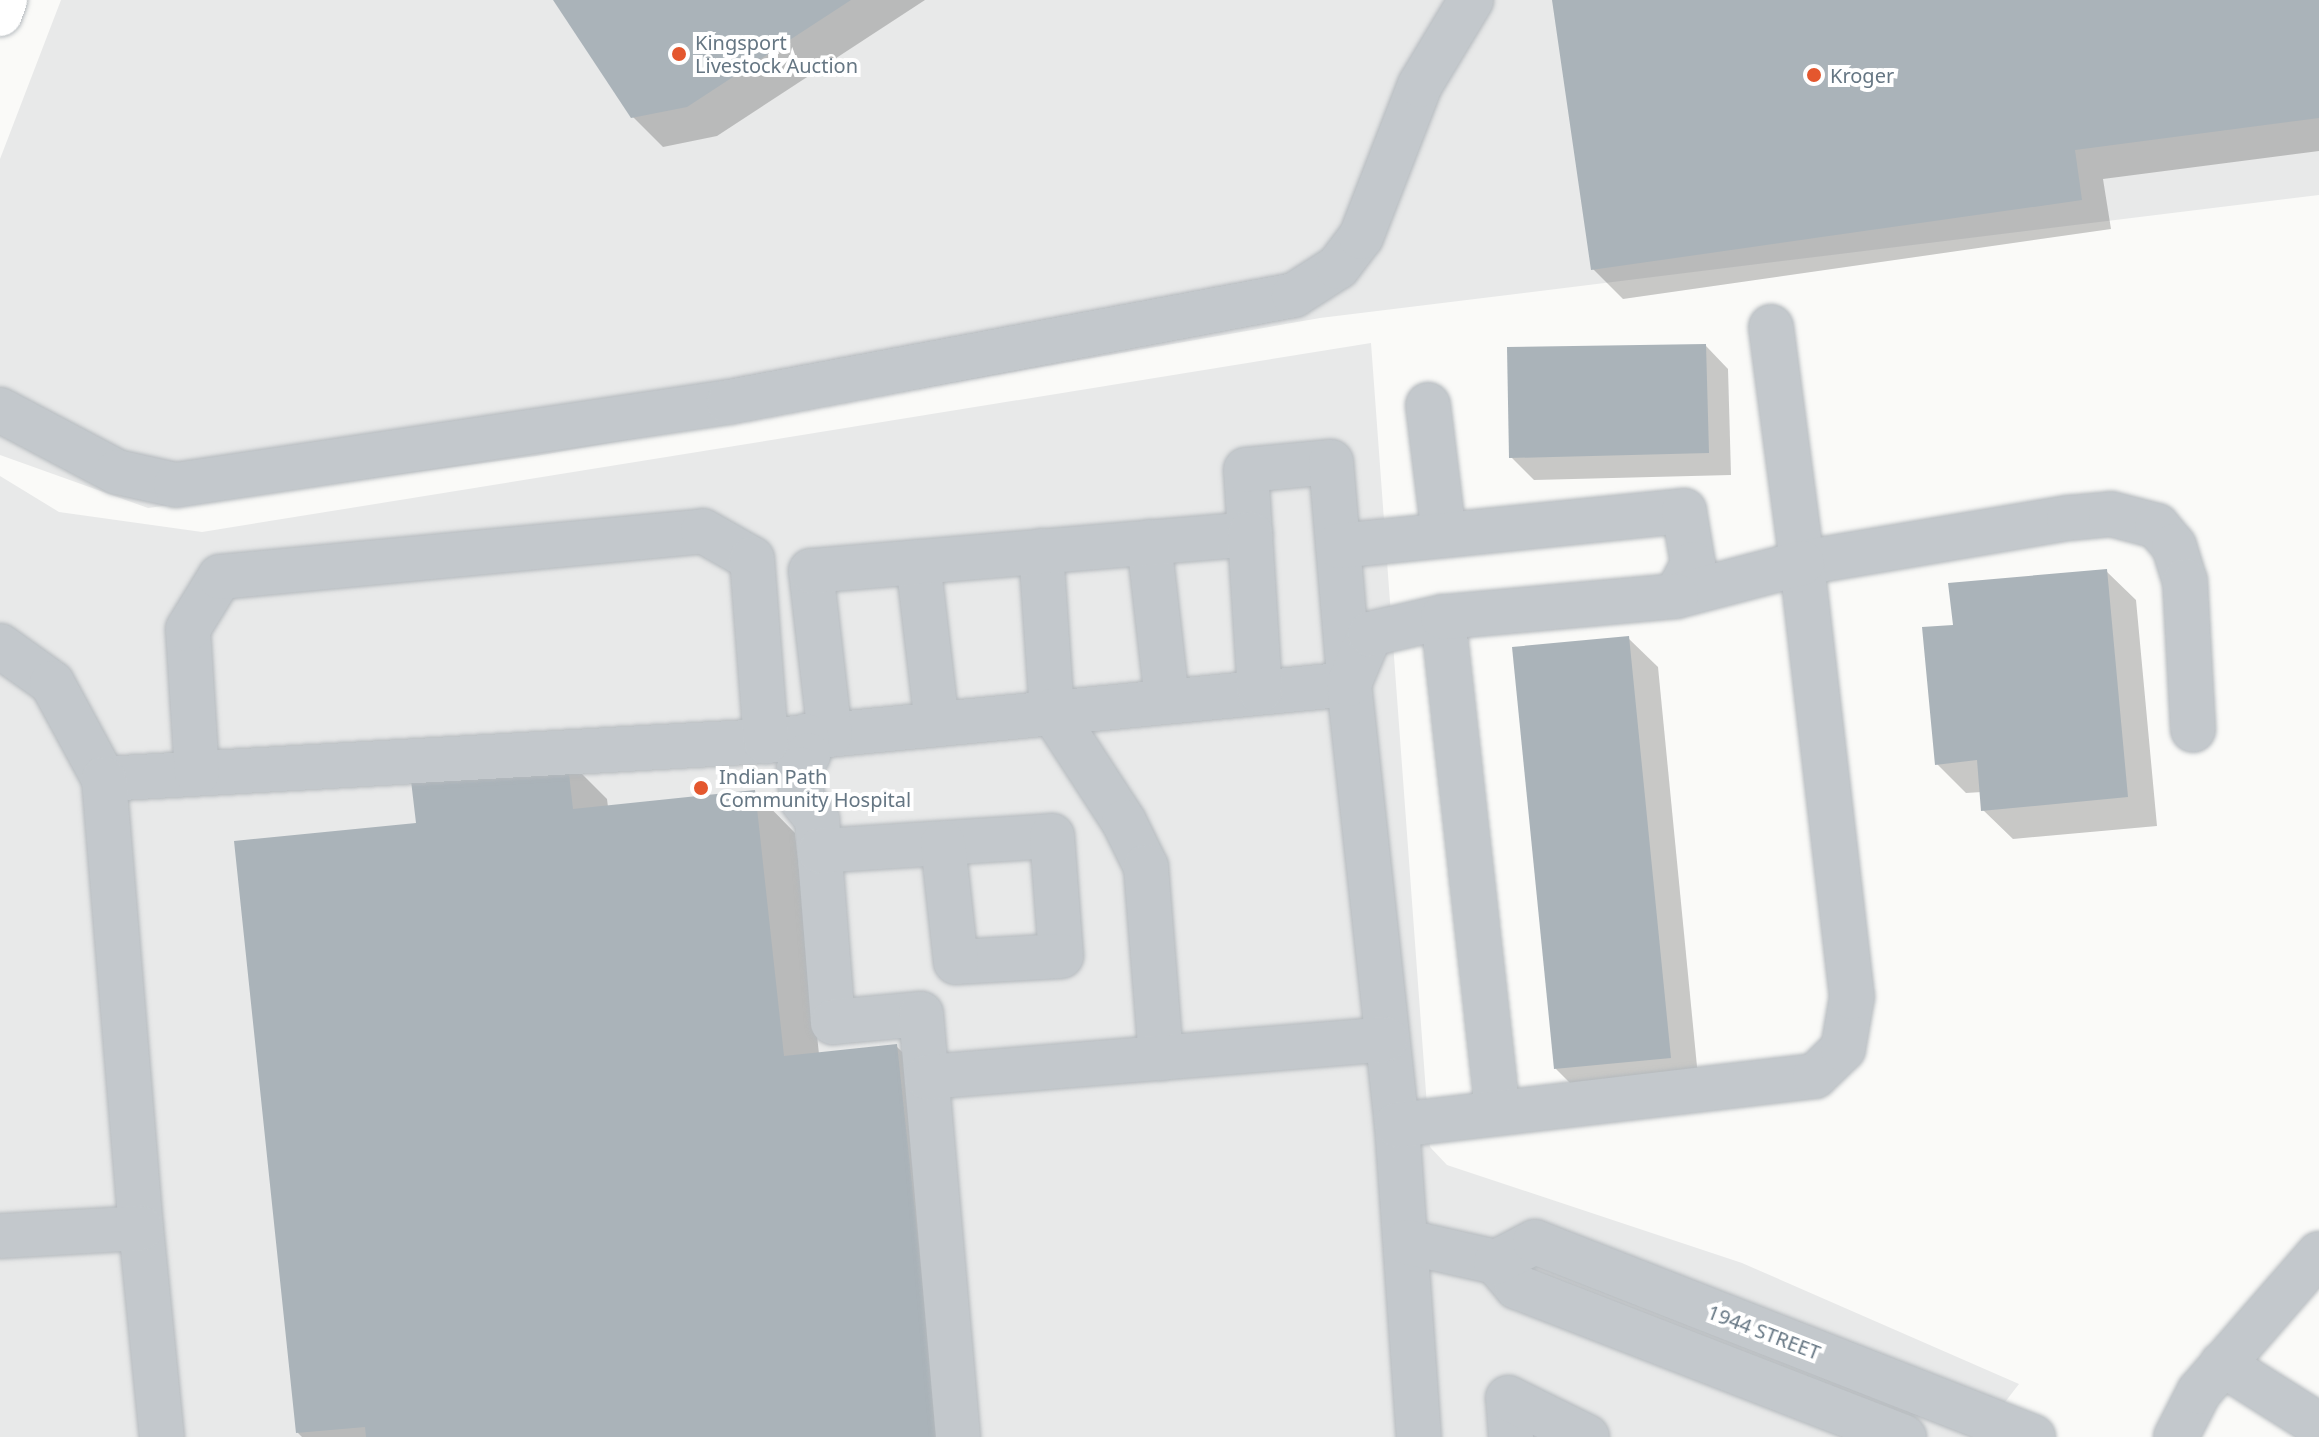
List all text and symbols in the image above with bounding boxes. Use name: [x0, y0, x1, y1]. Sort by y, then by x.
place label: Kingsport Livestock Auction: [695, 30, 858, 77]
marker: Kingsport Livestock Auction: [670, 45, 688, 63]
place label: Kroger: [1830, 63, 1894, 87]
marker: Kroger: [1805, 66, 1823, 84]
place label: Indian Path Community Hospital: [719, 764, 911, 811]
marker: Indian Path Community Hospital: [690, 777, 712, 799]
street label: 1944 STREET: [1704, 1299, 1824, 1365]

